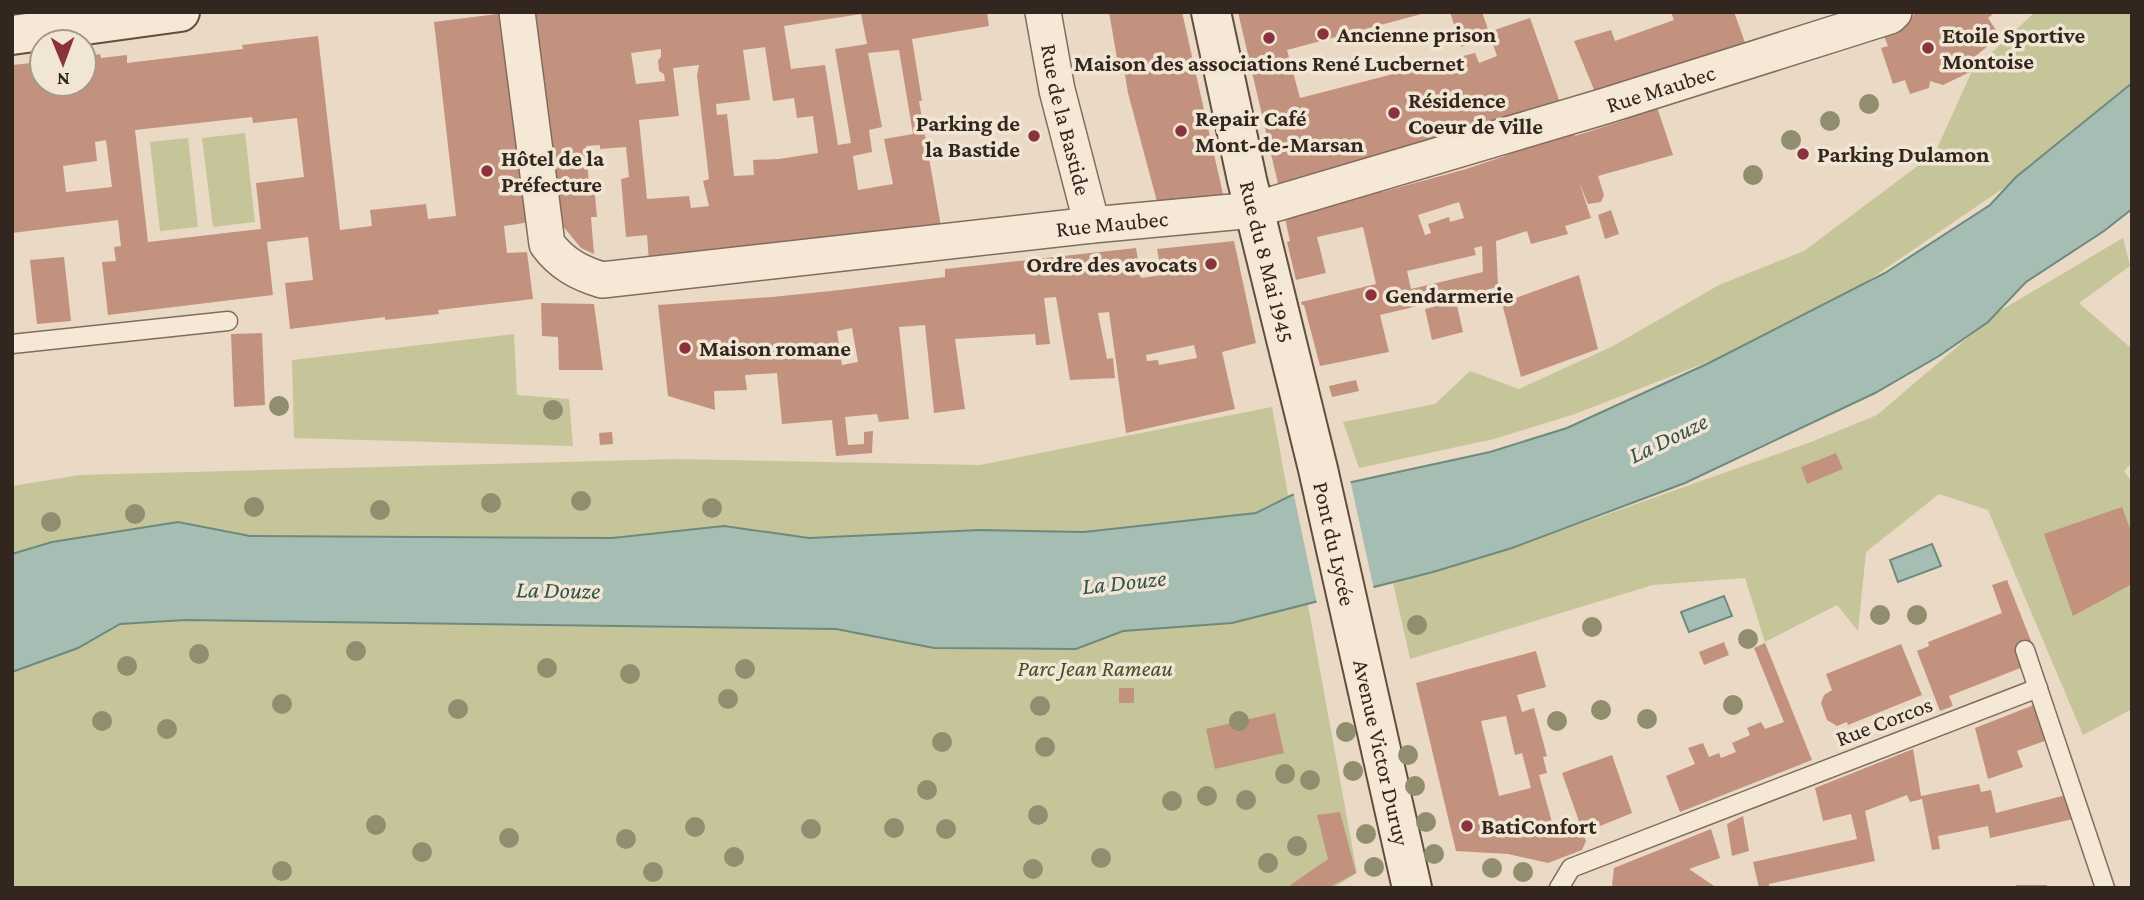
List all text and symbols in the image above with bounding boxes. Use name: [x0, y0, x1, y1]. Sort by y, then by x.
place label: Ancienne prison: [1336, 21, 1496, 47]
place label: Etoile Sportive Montoise: [1942, 22, 2085, 74]
marker: Ancienne prison: [1315, 26, 1331, 42]
north arrow: [28, 28, 98, 98]
marker: Maison des associations René Lucbernet: [1261, 30, 1277, 46]
marker: Etoile Sportive Montoise: [1920, 40, 1936, 56]
street label: Rue de la Bastide: [1036, 42, 1097, 198]
place label: Maison des associations René Lucbernet: [1074, 50, 1465, 76]
street label: Rue Maubec: [1603, 59, 1719, 118]
text: N: [57, 69, 70, 90]
place label: Résidence Coeur de Ville: [1408, 87, 1543, 139]
place label: Repair Café Mont-de-Marsan: [1195, 105, 1364, 157]
marker: Résidence Coeur de Ville: [1386, 105, 1402, 121]
place label: Parking de la Bastide: [916, 110, 1020, 162]
marker: Repair Café Mont-de-Marsan: [1173, 123, 1189, 139]
marker: Parking de la Bastide: [1026, 128, 1042, 144]
place label: Parking Dulamon: [1817, 141, 1990, 167]
place label: Hôtel de la Préfecture: [501, 145, 605, 197]
marker: Parking Dulamon: [1795, 146, 1811, 162]
marker: Hôtel de la Préfecture: [479, 163, 495, 179]
street label: Rue du 8 Mai 1945: [1235, 178, 1300, 346]
street label: Rue Maubec: [1055, 205, 1170, 242]
place label: Ordre des avocats: [1026, 251, 1197, 277]
marker: Ordre des avocats: [1203, 256, 1219, 272]
place label: Gendarmerie: [1385, 282, 1514, 308]
marker: Gendarmerie: [1363, 287, 1379, 303]
place label: Maison romane: [699, 335, 851, 361]
marker: Maison romane: [677, 340, 693, 356]
water label: La Douze: [1624, 407, 1712, 468]
street label: Pont du Lycée: [1308, 479, 1361, 608]
water label: La Douze: [1081, 564, 1167, 599]
water label: La Douze: [516, 575, 600, 604]
park label: Parc Jean Rameau: [1017, 655, 1173, 681]
street label: Avenue Victor Duruy: [1348, 657, 1415, 849]
street label: Rue Corcos: [1832, 691, 1936, 751]
place label: BatiConfort: [1481, 813, 1597, 839]
marker: BatiConfort: [1459, 818, 1475, 834]

